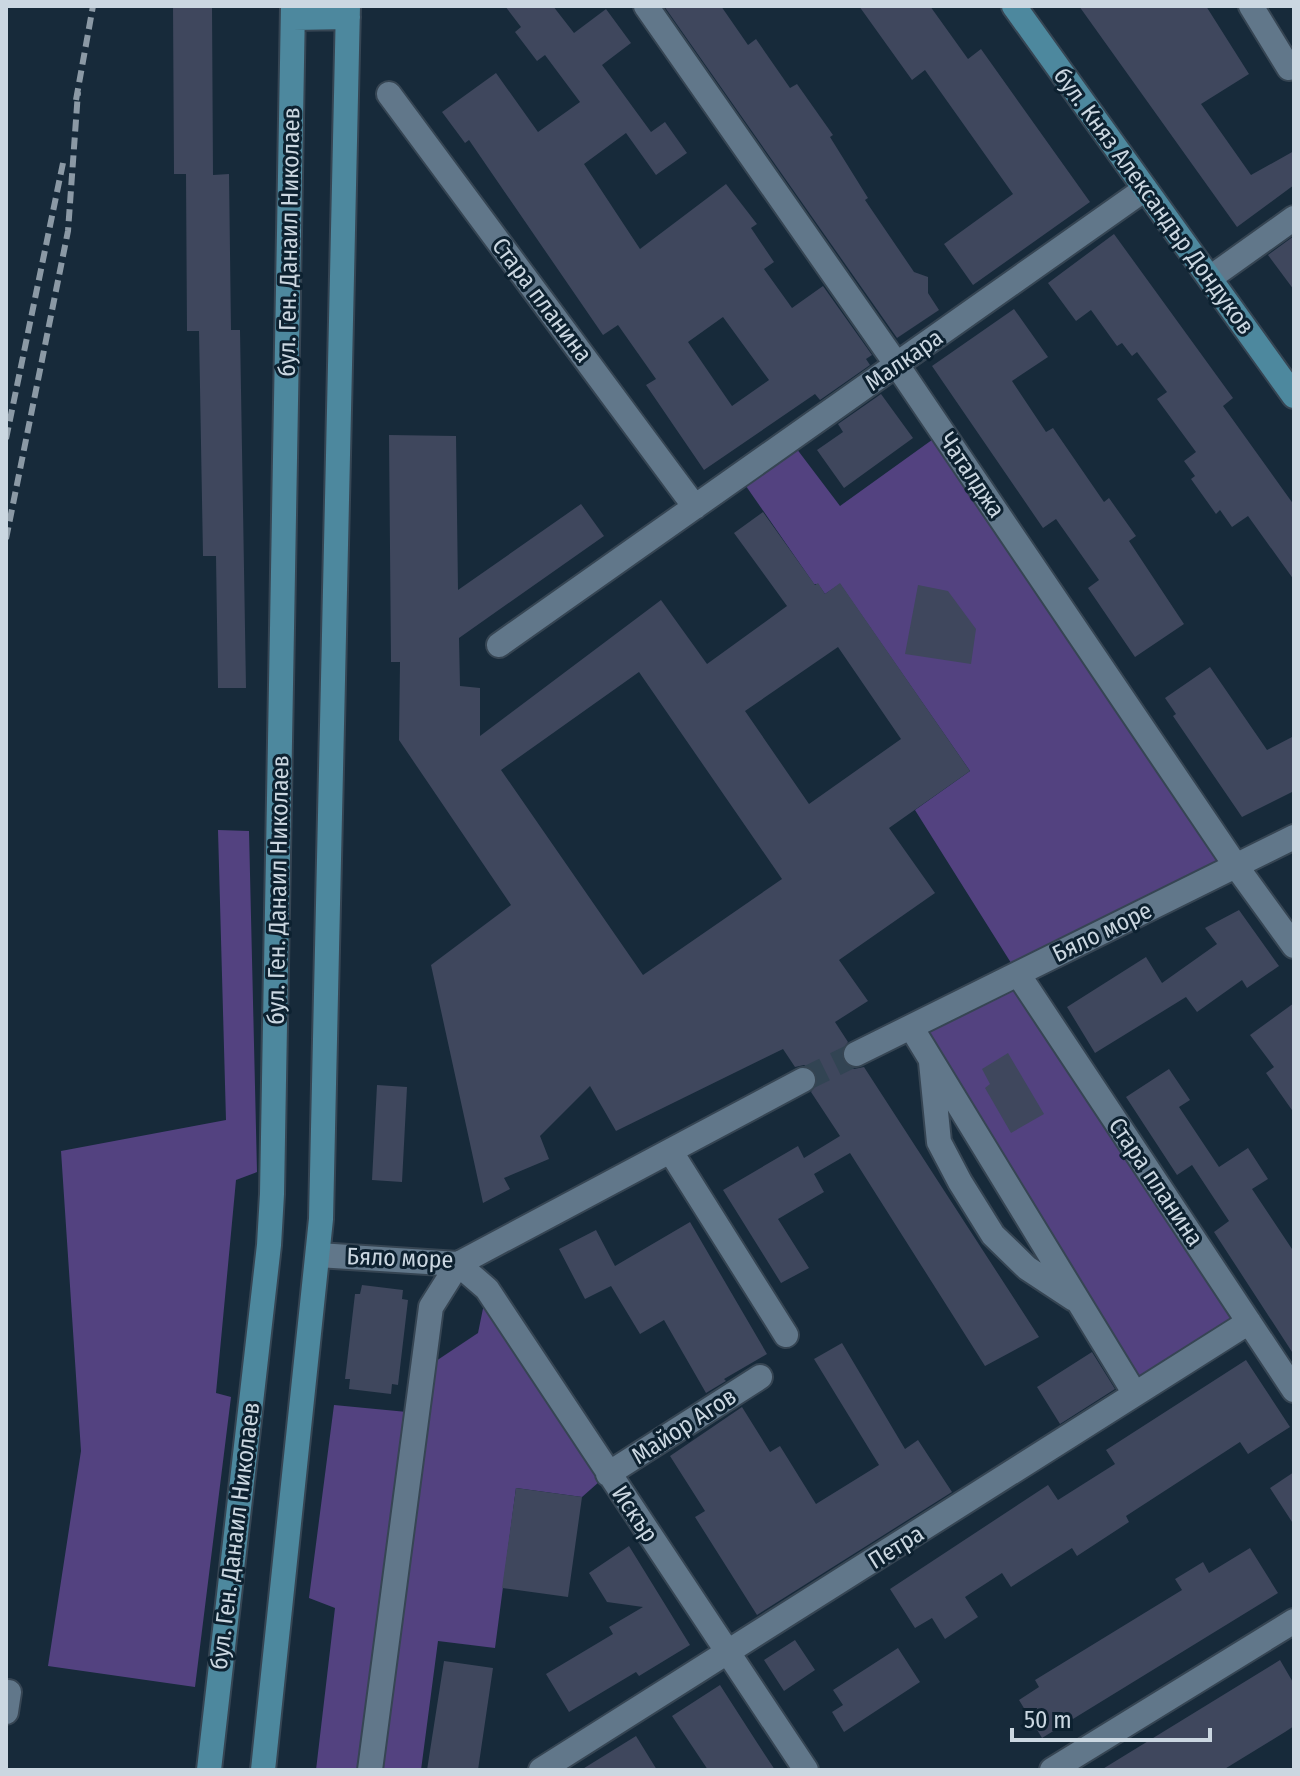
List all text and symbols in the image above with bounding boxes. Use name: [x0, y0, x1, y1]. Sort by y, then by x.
street label: бул. Княз Александър Дондуков: [1048, 62, 1260, 340]
street label: бул. Ген. Данаил Николаев: [273, 107, 305, 377]
street label: Стара планина: [486, 232, 598, 368]
street label: Малкара: [860, 323, 948, 397]
street label: Чаталджа: [933, 427, 1011, 523]
street label: бул. Ген. Данаил Николаев: [262, 755, 294, 1025]
street label: Бяло море: [1048, 896, 1156, 968]
street label: Стара планина: [1103, 1113, 1209, 1251]
street label: Бяло море: [346, 1242, 454, 1274]
street label: Майор Агов: [627, 1382, 741, 1470]
street label: бул. Ген. Данаил Николаев: [205, 1401, 265, 1671]
street label: Искър: [606, 1481, 664, 1547]
street label: Петра: [863, 1519, 929, 1575]
scale bar: [1012, 1692, 1210, 1742]
text: 50 m: [1024, 1706, 1072, 1734]

